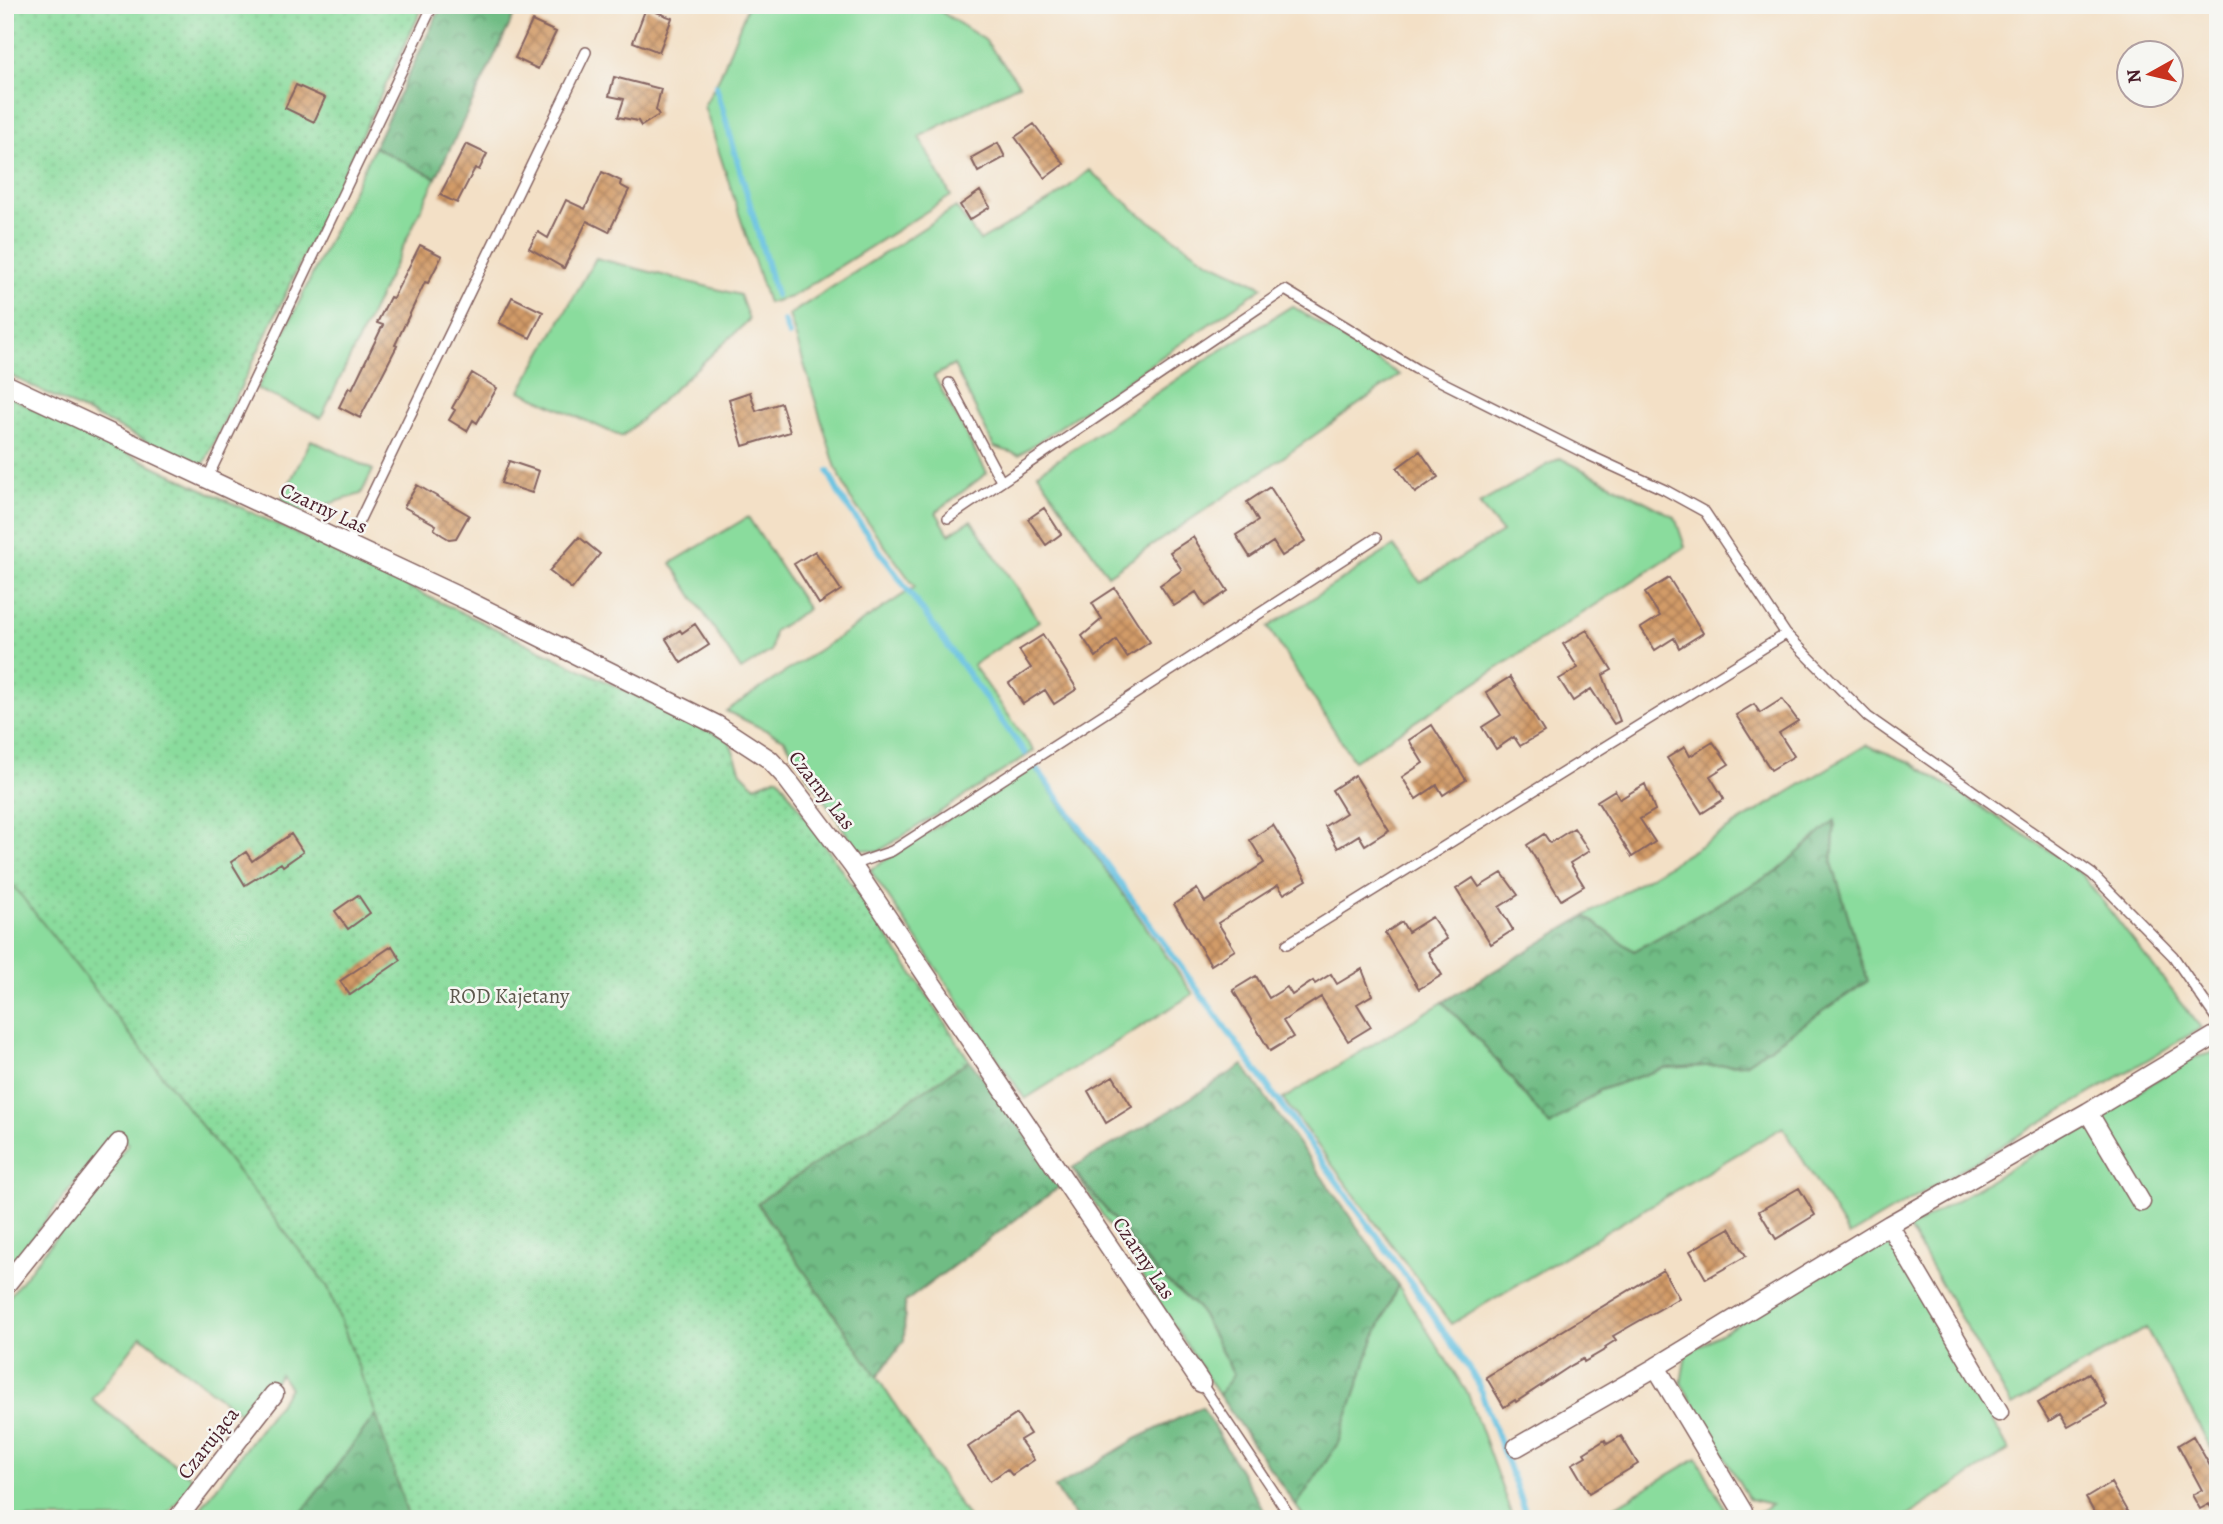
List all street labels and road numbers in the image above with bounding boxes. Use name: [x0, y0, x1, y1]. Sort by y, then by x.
street label: Czarny Las: [276, 476, 372, 540]
street label: Czarny Las: [782, 744, 862, 836]
street label: Czarny Las: [1106, 1211, 1182, 1305]
street label: Czarująca: [171, 1401, 245, 1485]

